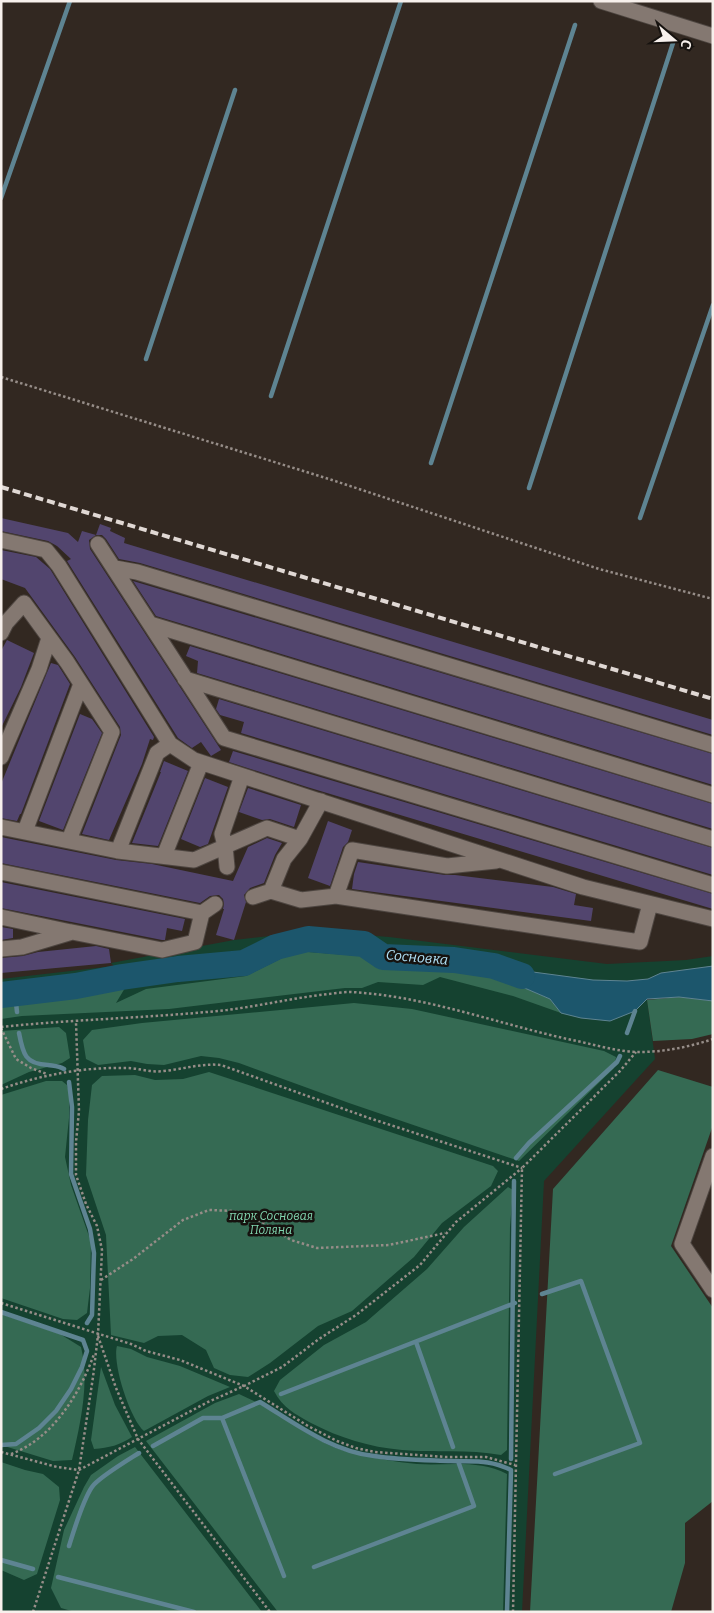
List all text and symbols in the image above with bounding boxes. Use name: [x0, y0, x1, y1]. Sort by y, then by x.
north arrow: [649, 15, 699, 65]
text: С: [676, 37, 695, 51]
water label: Сосновка: [385, 946, 449, 969]
park label: парк Сосновая Поляна: [228, 1209, 313, 1237]

